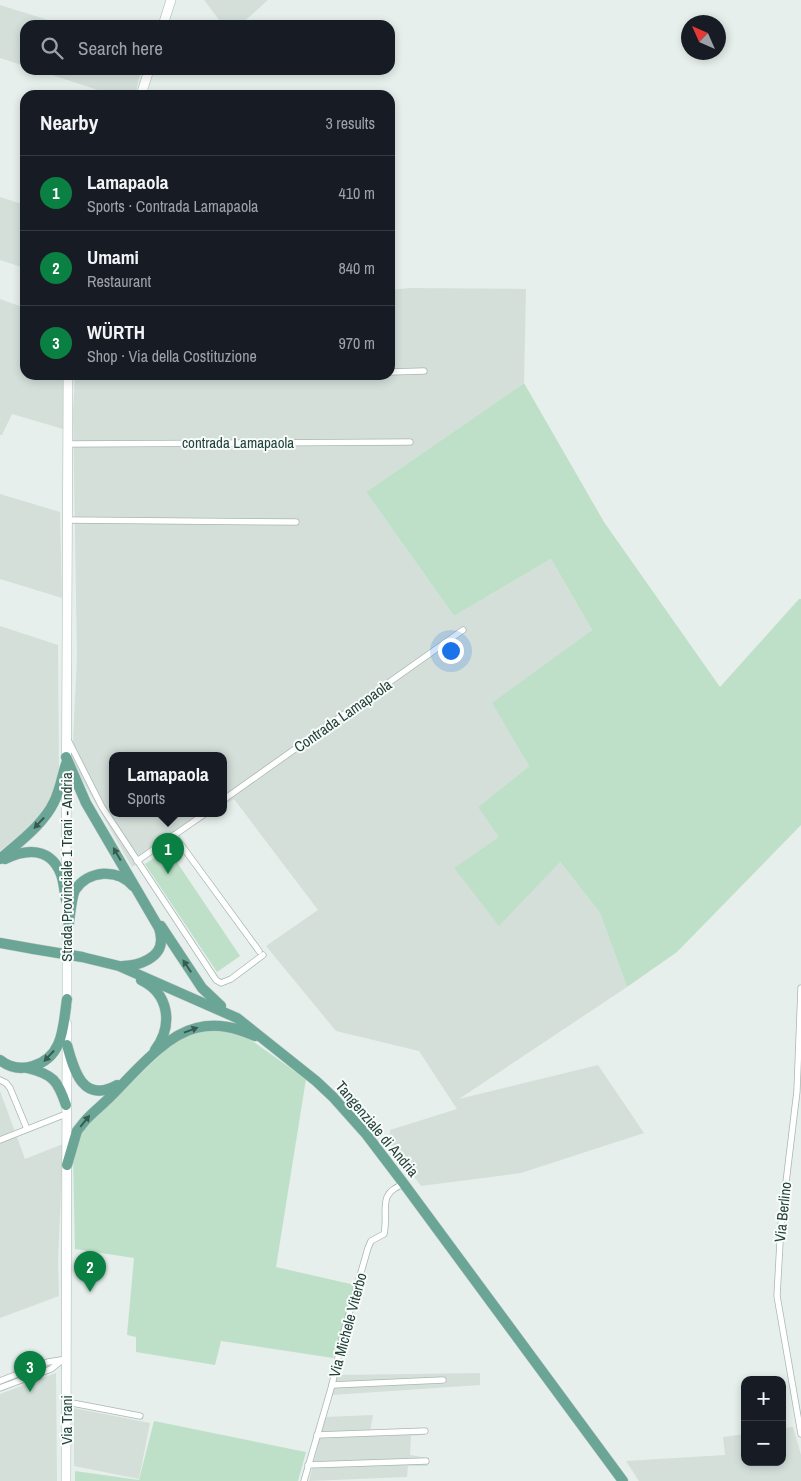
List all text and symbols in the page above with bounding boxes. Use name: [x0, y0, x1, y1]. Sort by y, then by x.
north arrow: [681, 15, 726, 60]
search box: [20, 20, 395, 75]
icon: search: [38, 34, 66, 62]
text: Search here: [78, 35, 163, 61]
text: Nearby: [40, 108, 98, 137]
text: 3 results: [325, 112, 375, 134]
text: Lamapaola: [87, 169, 168, 195]
text: 1: [52, 182, 60, 204]
text: 410 m: [339, 182, 375, 204]
text: Sports · Contrada Lamapaola: [87, 195, 258, 217]
text: Umami: [87, 244, 139, 270]
text: 2: [52, 257, 60, 279]
text: 840 m: [339, 257, 375, 279]
text: Restaurant: [87, 270, 151, 292]
text: WÜRTH: [87, 319, 145, 345]
text: 3: [52, 332, 60, 354]
text: 970 m: [339, 332, 375, 354]
text: Shop · Via della Costituzione: [87, 345, 257, 367]
street label: contrada Lamapaola: [182, 432, 294, 453]
your location: [438, 638, 464, 664]
street label: Contrada Lamapaola: [290, 674, 396, 757]
popup: [109, 752, 227, 817]
text: Lamapaola: [127, 761, 209, 787]
street label: Strada Provinciale 1 Trani - Andria: [56, 772, 77, 962]
text: Sports: [127, 787, 165, 809]
one-way arrow: [33, 817, 45, 829]
pin: 1: [152, 833, 184, 874]
one-way arrow: [112, 847, 121, 860]
one-way arrow: [182, 959, 192, 973]
one-way arrow: [183, 1026, 198, 1034]
one-way arrow: [43, 1050, 55, 1062]
street label: Tangenziale di Andria: [331, 1076, 424, 1181]
one-way arrow: [79, 1115, 90, 1127]
street label: Via Berlino: [769, 1181, 796, 1243]
pin: 2: [74, 1251, 106, 1292]
street label: Via Michele Viterbo: [323, 1270, 372, 1380]
pin: 3: [14, 1351, 46, 1392]
map controls: [741, 1376, 786, 1466]
button: +: [741, 1376, 786, 1421]
street label: Via Trani: [56, 1395, 77, 1445]
button: −: [741, 1421, 786, 1466]

